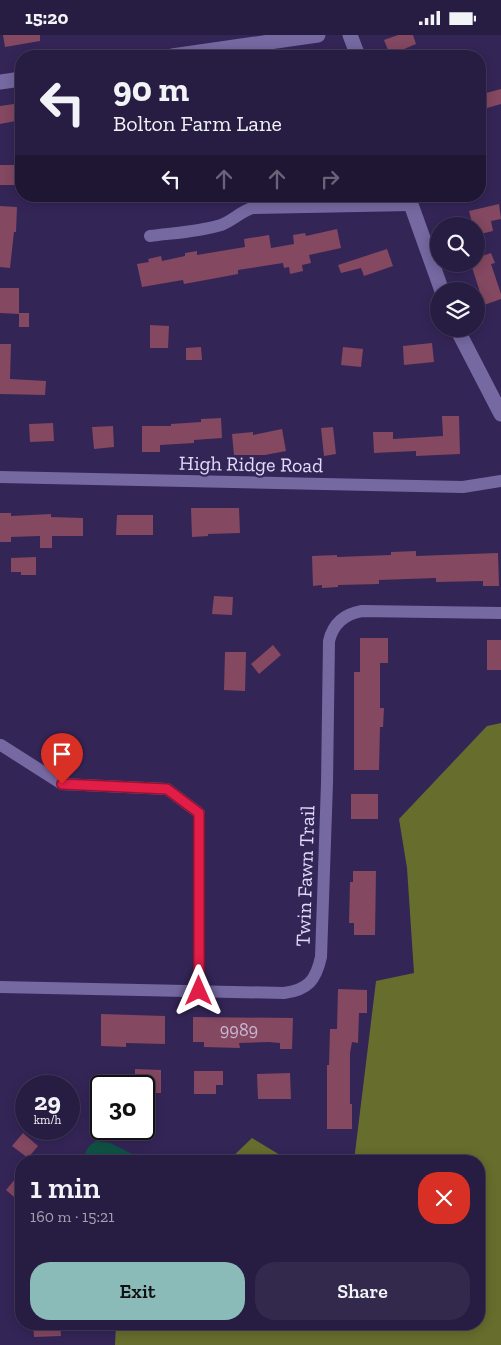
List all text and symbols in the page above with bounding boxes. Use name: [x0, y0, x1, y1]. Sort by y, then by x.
text: 15:20: [25, 6, 68, 29]
text: 90 m: [113, 68, 189, 110]
icon: left: [30, 70, 95, 135]
text: Bolton Farm Lane: [113, 110, 282, 137]
icon: left: [157, 165, 185, 193]
icon: ahead: [210, 165, 238, 193]
icon: ahead: [263, 165, 291, 193]
icon: right: [316, 165, 344, 193]
map controls: [430, 217, 485, 337]
button: search: [430, 217, 485, 272]
button: layers: [430, 282, 485, 337]
street label: High Ridge Road: [179, 451, 323, 477]
pin: [41, 733, 83, 784]
icon: arrive: [48, 740, 76, 768]
street label: Twin Fawn Trail: [291, 805, 319, 947]
position arrow: [172, 964, 224, 1016]
house number: 9989: [220, 1019, 258, 1041]
speed limit sign: 30: [90, 1075, 155, 1140]
text: 29: [34, 1086, 61, 1116]
text: km/h: [34, 1113, 61, 1127]
text: 1 min: [30, 1170, 100, 1206]
button: close: [418, 1172, 470, 1224]
text: 160 m · 15:21: [30, 1207, 114, 1226]
button: Exit: [30, 1262, 245, 1320]
button: Share: [255, 1262, 470, 1320]

